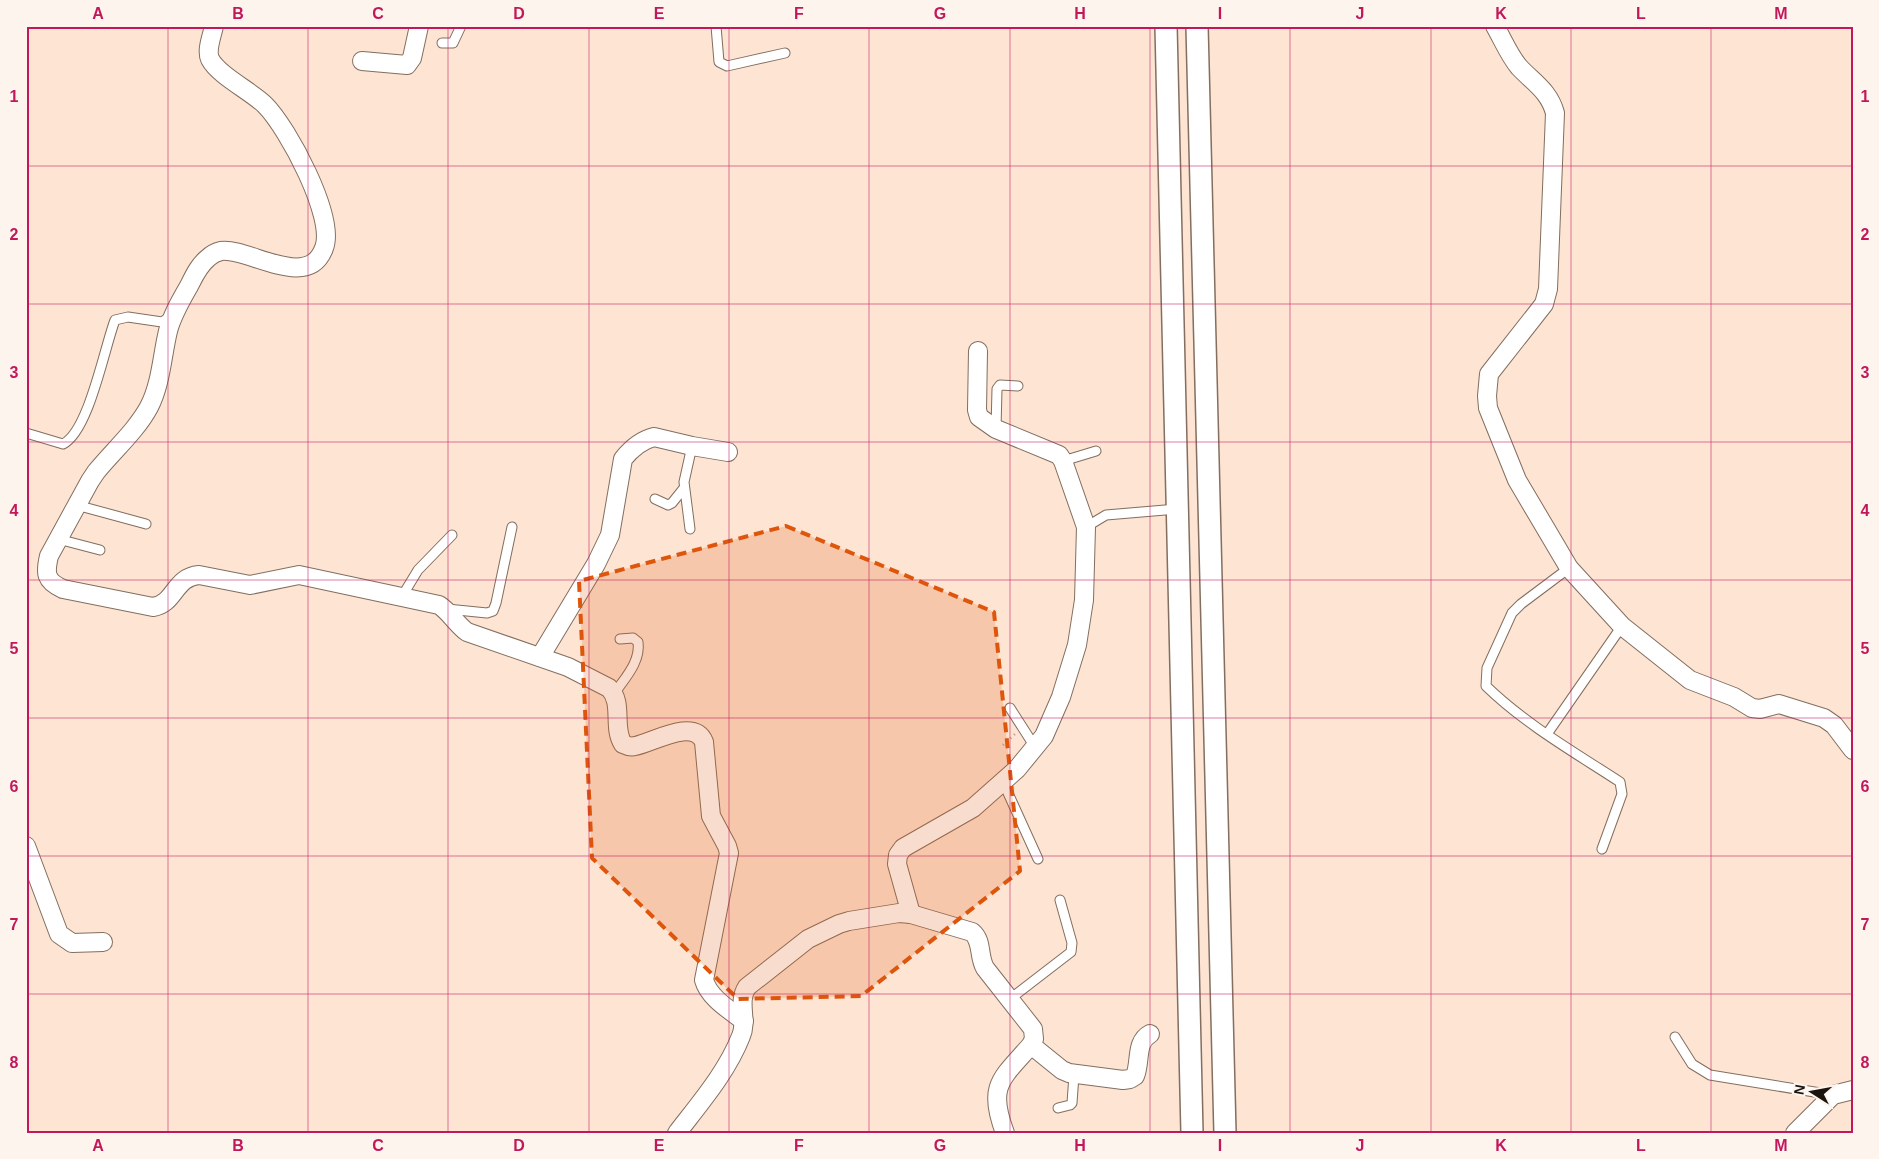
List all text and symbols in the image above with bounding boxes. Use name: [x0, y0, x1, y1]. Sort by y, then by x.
text: A: [92, 5, 104, 22]
text: B: [232, 5, 244, 22]
text: C: [372, 5, 384, 22]
text: D: [513, 5, 525, 22]
text: E: [654, 5, 665, 22]
text: F: [794, 5, 804, 22]
text: G: [934, 5, 946, 22]
text: H: [1074, 5, 1086, 22]
text: I: [1218, 5, 1222, 22]
text: J: [1356, 5, 1364, 22]
text: K: [1495, 5, 1507, 22]
text: L: [1636, 5, 1646, 22]
text: M: [1774, 5, 1788, 22]
text: 1: [10, 88, 19, 105]
text: 1: [1861, 88, 1870, 105]
text: 2: [10, 226, 19, 243]
text: 2: [1861, 226, 1870, 243]
text: 3: [10, 364, 19, 381]
text: 3: [1861, 364, 1870, 381]
text: 4: [10, 502, 19, 519]
text: 4: [1861, 502, 1870, 519]
text: 5: [10, 640, 19, 657]
text: 5: [1861, 640, 1870, 657]
text: 6: [10, 778, 19, 795]
text: 6: [1861, 778, 1870, 795]
text: 7: [10, 916, 19, 933]
text: 7: [1861, 916, 1870, 933]
text: 8: [10, 1054, 19, 1071]
text: 8: [1861, 1054, 1870, 1071]
north arrow: [1786, 1066, 1836, 1116]
text: N: [1790, 1083, 1808, 1096]
text: A: [92, 1137, 104, 1154]
text: B: [232, 1137, 244, 1154]
text: C: [372, 1137, 384, 1154]
text: D: [513, 1137, 525, 1154]
text: E: [654, 1137, 665, 1154]
text: F: [794, 1137, 804, 1154]
text: G: [934, 1137, 946, 1154]
text: H: [1074, 1137, 1086, 1154]
text: I: [1218, 1137, 1222, 1154]
text: J: [1356, 1137, 1364, 1154]
text: K: [1495, 1137, 1507, 1154]
text: L: [1636, 1137, 1646, 1154]
text: M: [1774, 1137, 1788, 1154]

